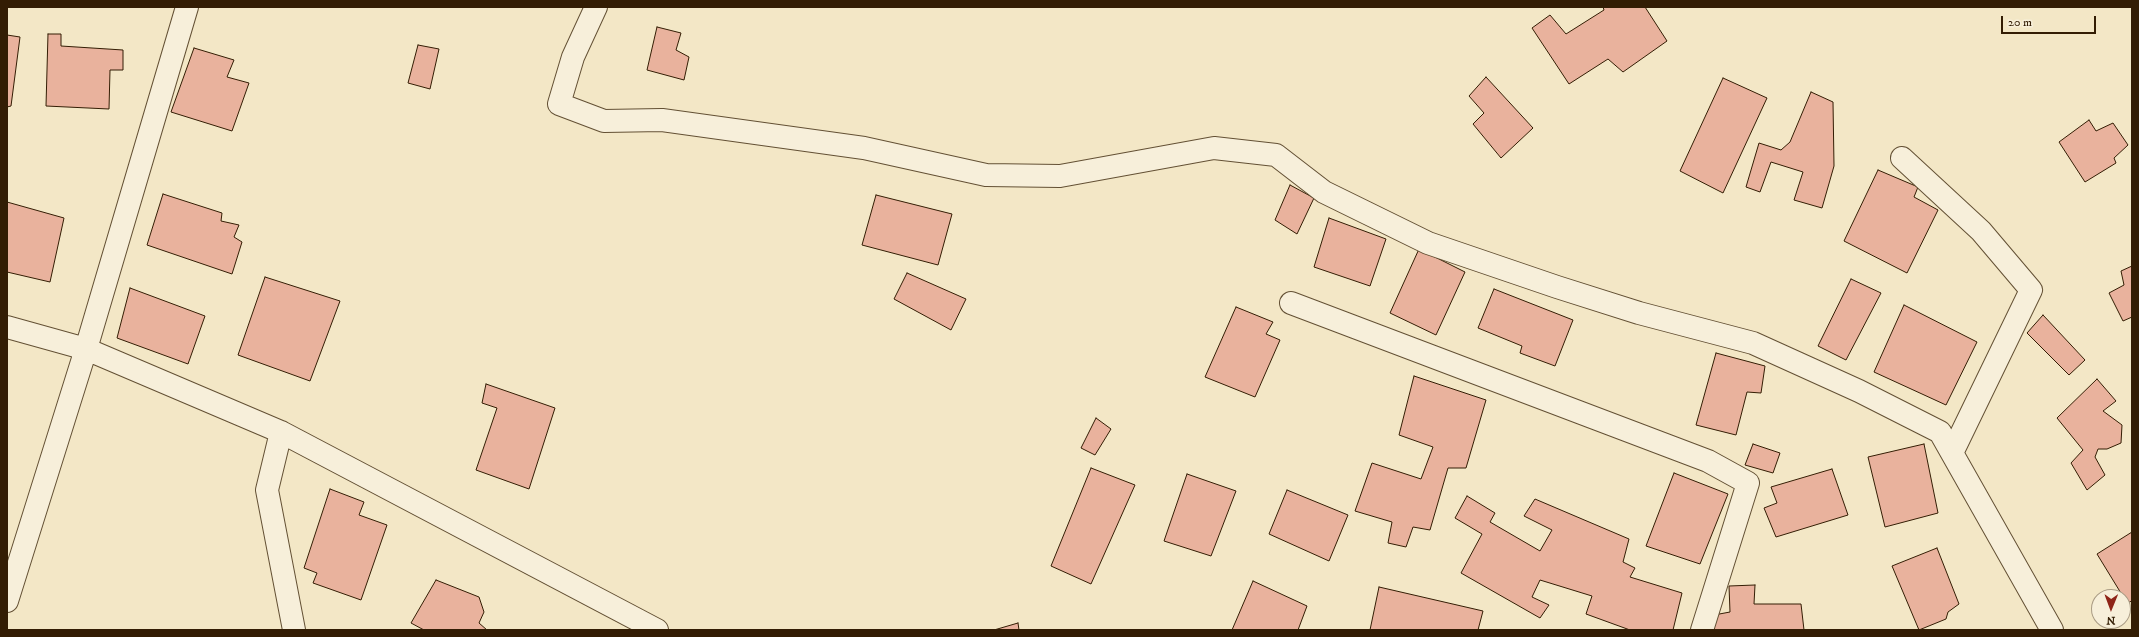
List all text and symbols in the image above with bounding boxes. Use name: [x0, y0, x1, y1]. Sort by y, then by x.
scale bar: [2003, 8, 2098, 34]
text: 20 m: [2008, 15, 2032, 30]
north arrow: [2091, 589, 2131, 629]
text: N: [2106, 613, 2115, 627]

